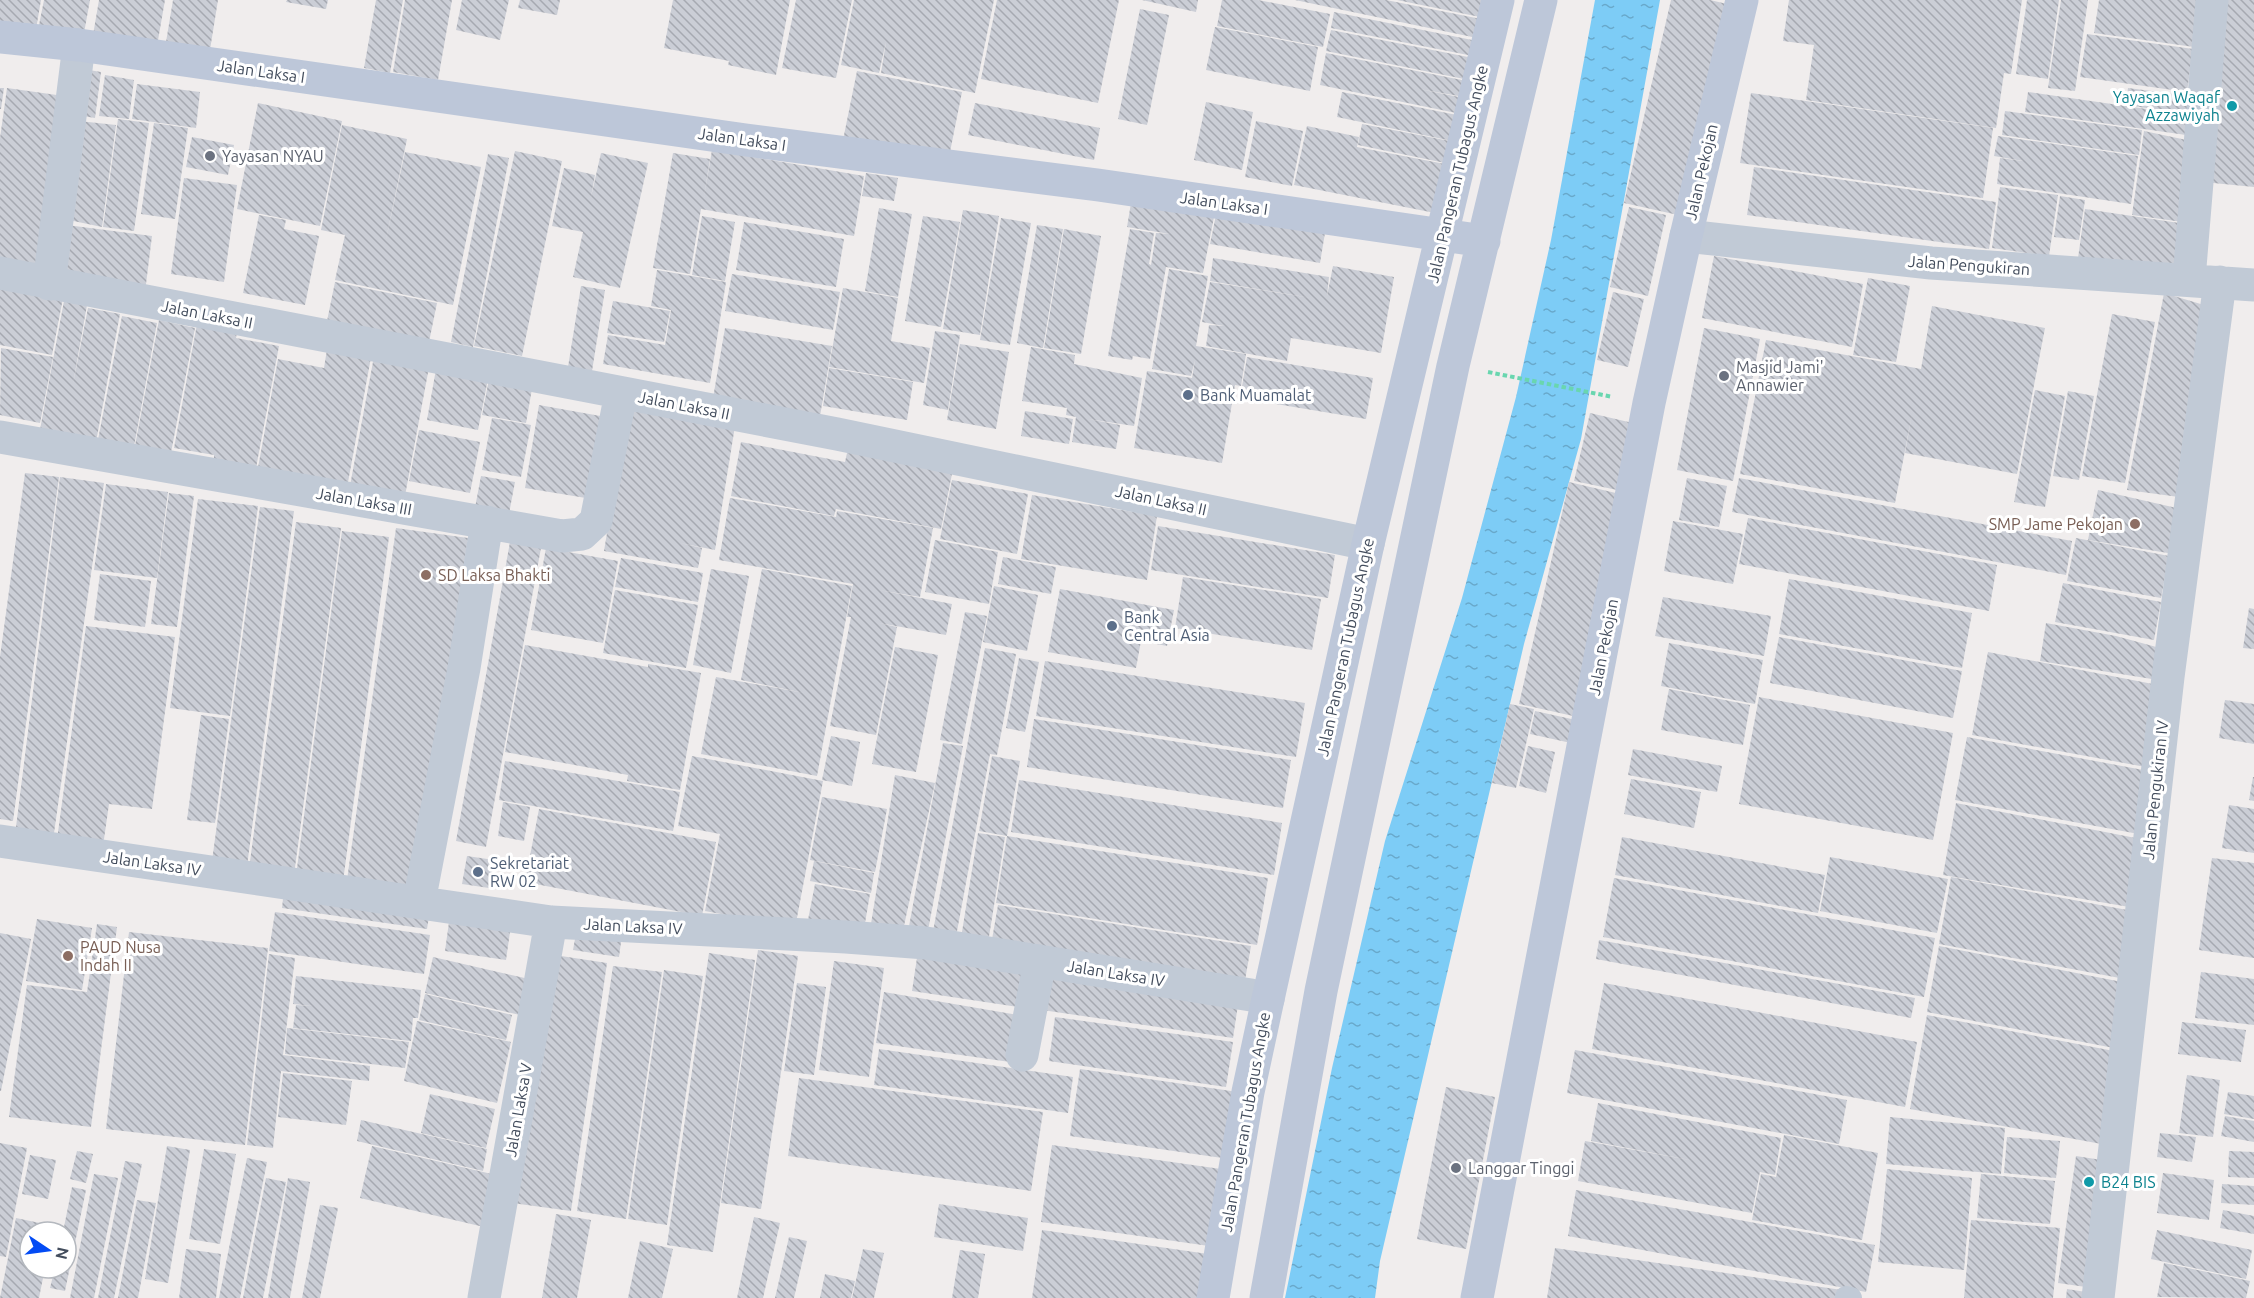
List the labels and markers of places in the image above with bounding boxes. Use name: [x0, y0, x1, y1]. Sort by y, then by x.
place label: Yayasan Waqaf Azzawiyah: [2113, 88, 2221, 124]
marker: Yayasan Waqaf Azzawiyah: [2225, 99, 2239, 113]
place label: Yayasan NYAU: [222, 147, 324, 165]
marker: Yayasan NYAU: [203, 149, 217, 163]
place label: Masjid Jami' Annawier: [1736, 358, 1824, 394]
marker: Masjid Jami' Annawier: [1717, 369, 1731, 383]
place label: Bank Muamalat: [1200, 386, 1312, 404]
marker: Bank Muamalat: [1181, 388, 1195, 402]
place label: SMP Jame Pekojan: [1989, 515, 2123, 533]
marker: SMP Jame Pekojan: [2128, 517, 2142, 531]
place label: SD Laksa Bhakti: [438, 566, 550, 584]
marker: SD Laksa Bhakti: [419, 568, 433, 582]
place label: Bank Central Asia: [1124, 608, 1210, 644]
marker: Bank Central Asia: [1105, 619, 1119, 633]
place label: Sekretariat RW 02: [490, 854, 570, 890]
marker: Sekretariat RW 02: [471, 865, 485, 879]
place label: PAUD Nusa Indah II: [80, 938, 161, 974]
marker: PAUD Nusa Indah II: [61, 949, 75, 963]
place label: Langgar Tinggi: [1468, 1159, 1574, 1177]
marker: Langgar Tinggi: [1449, 1161, 1463, 1175]
place label: B24 BIS: [2101, 1173, 2156, 1191]
marker: B24 BIS: [2082, 1175, 2096, 1189]

